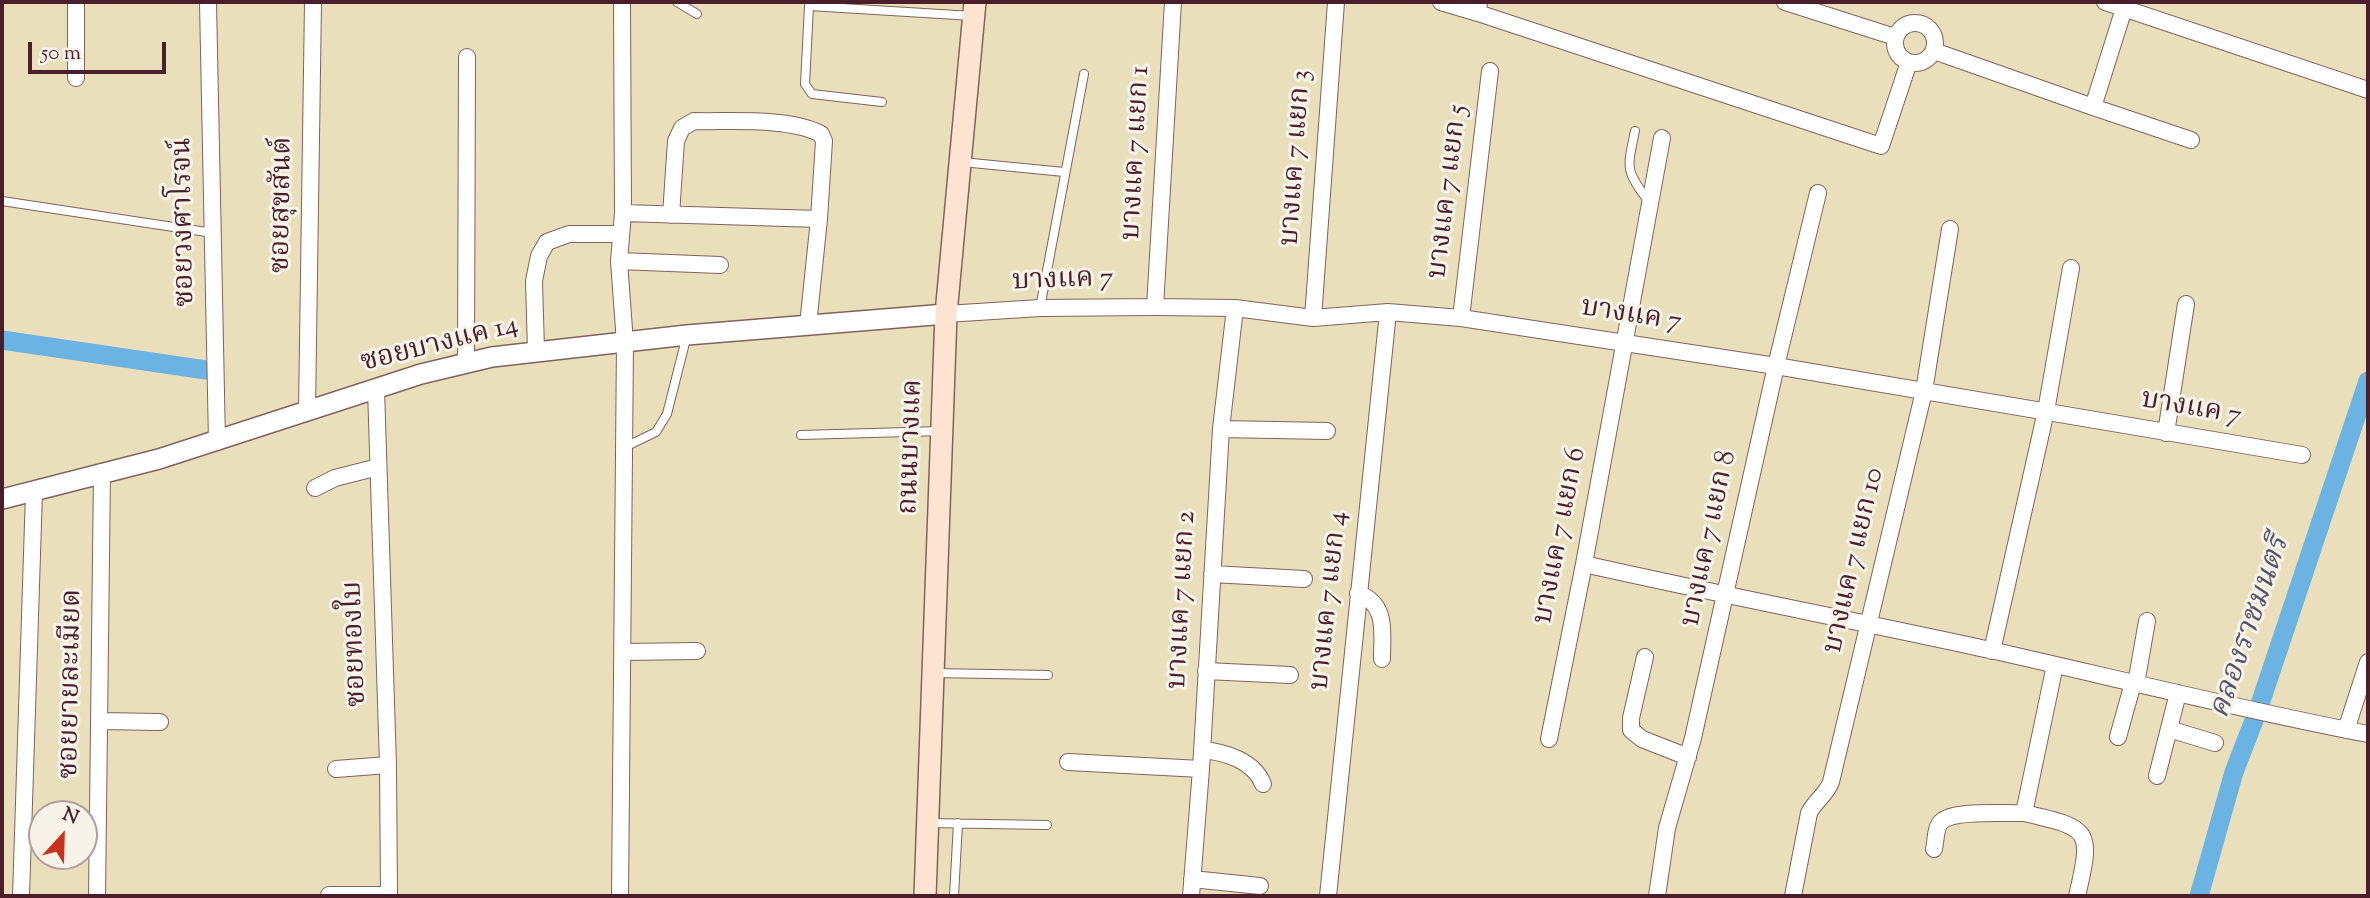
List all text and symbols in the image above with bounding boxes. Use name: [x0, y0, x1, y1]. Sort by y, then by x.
scale bar: [32, 28, 170, 72]
text: 50 m: [41, 39, 81, 69]
street label: บางแค 7 แยก 1: [1117, 65, 1159, 241]
street label: บางแค 7 แยก 3: [1275, 69, 1321, 247]
street label: บางแค 7 แยก 5: [1423, 103, 1477, 281]
street label: ซอยสุขสันต์: [266, 136, 302, 274]
street label: ซอยวงศาโรจน์: [168, 137, 204, 307]
street label: บางแค 7: [1012, 263, 1114, 301]
street label: บางแค 7: [1578, 292, 1684, 342]
street label: ซอยบางแค 14: [358, 310, 522, 382]
street label: ถนนบางแค: [894, 379, 932, 515]
street label: บางแค 7: [2138, 385, 2244, 435]
street label: บางแค 7 แยก 6: [1528, 445, 1596, 627]
street label: บางแค 7 แยก 8: [1676, 448, 1746, 630]
street label: บางแค 7 แยก 10: [1818, 465, 1894, 657]
street label: บางแค 7 แยก 2: [1163, 510, 1205, 690]
street label: บางแค 7 แยก 4: [1305, 510, 1357, 692]
water label: คลองราชมนตรี: [2204, 532, 2300, 724]
street label: ซอยทองใบ: [338, 580, 376, 708]
street label: ซอยยายละเมียด: [55, 589, 91, 779]
north arrow: [28, 800, 98, 870]
text: N: [58, 802, 82, 832]

